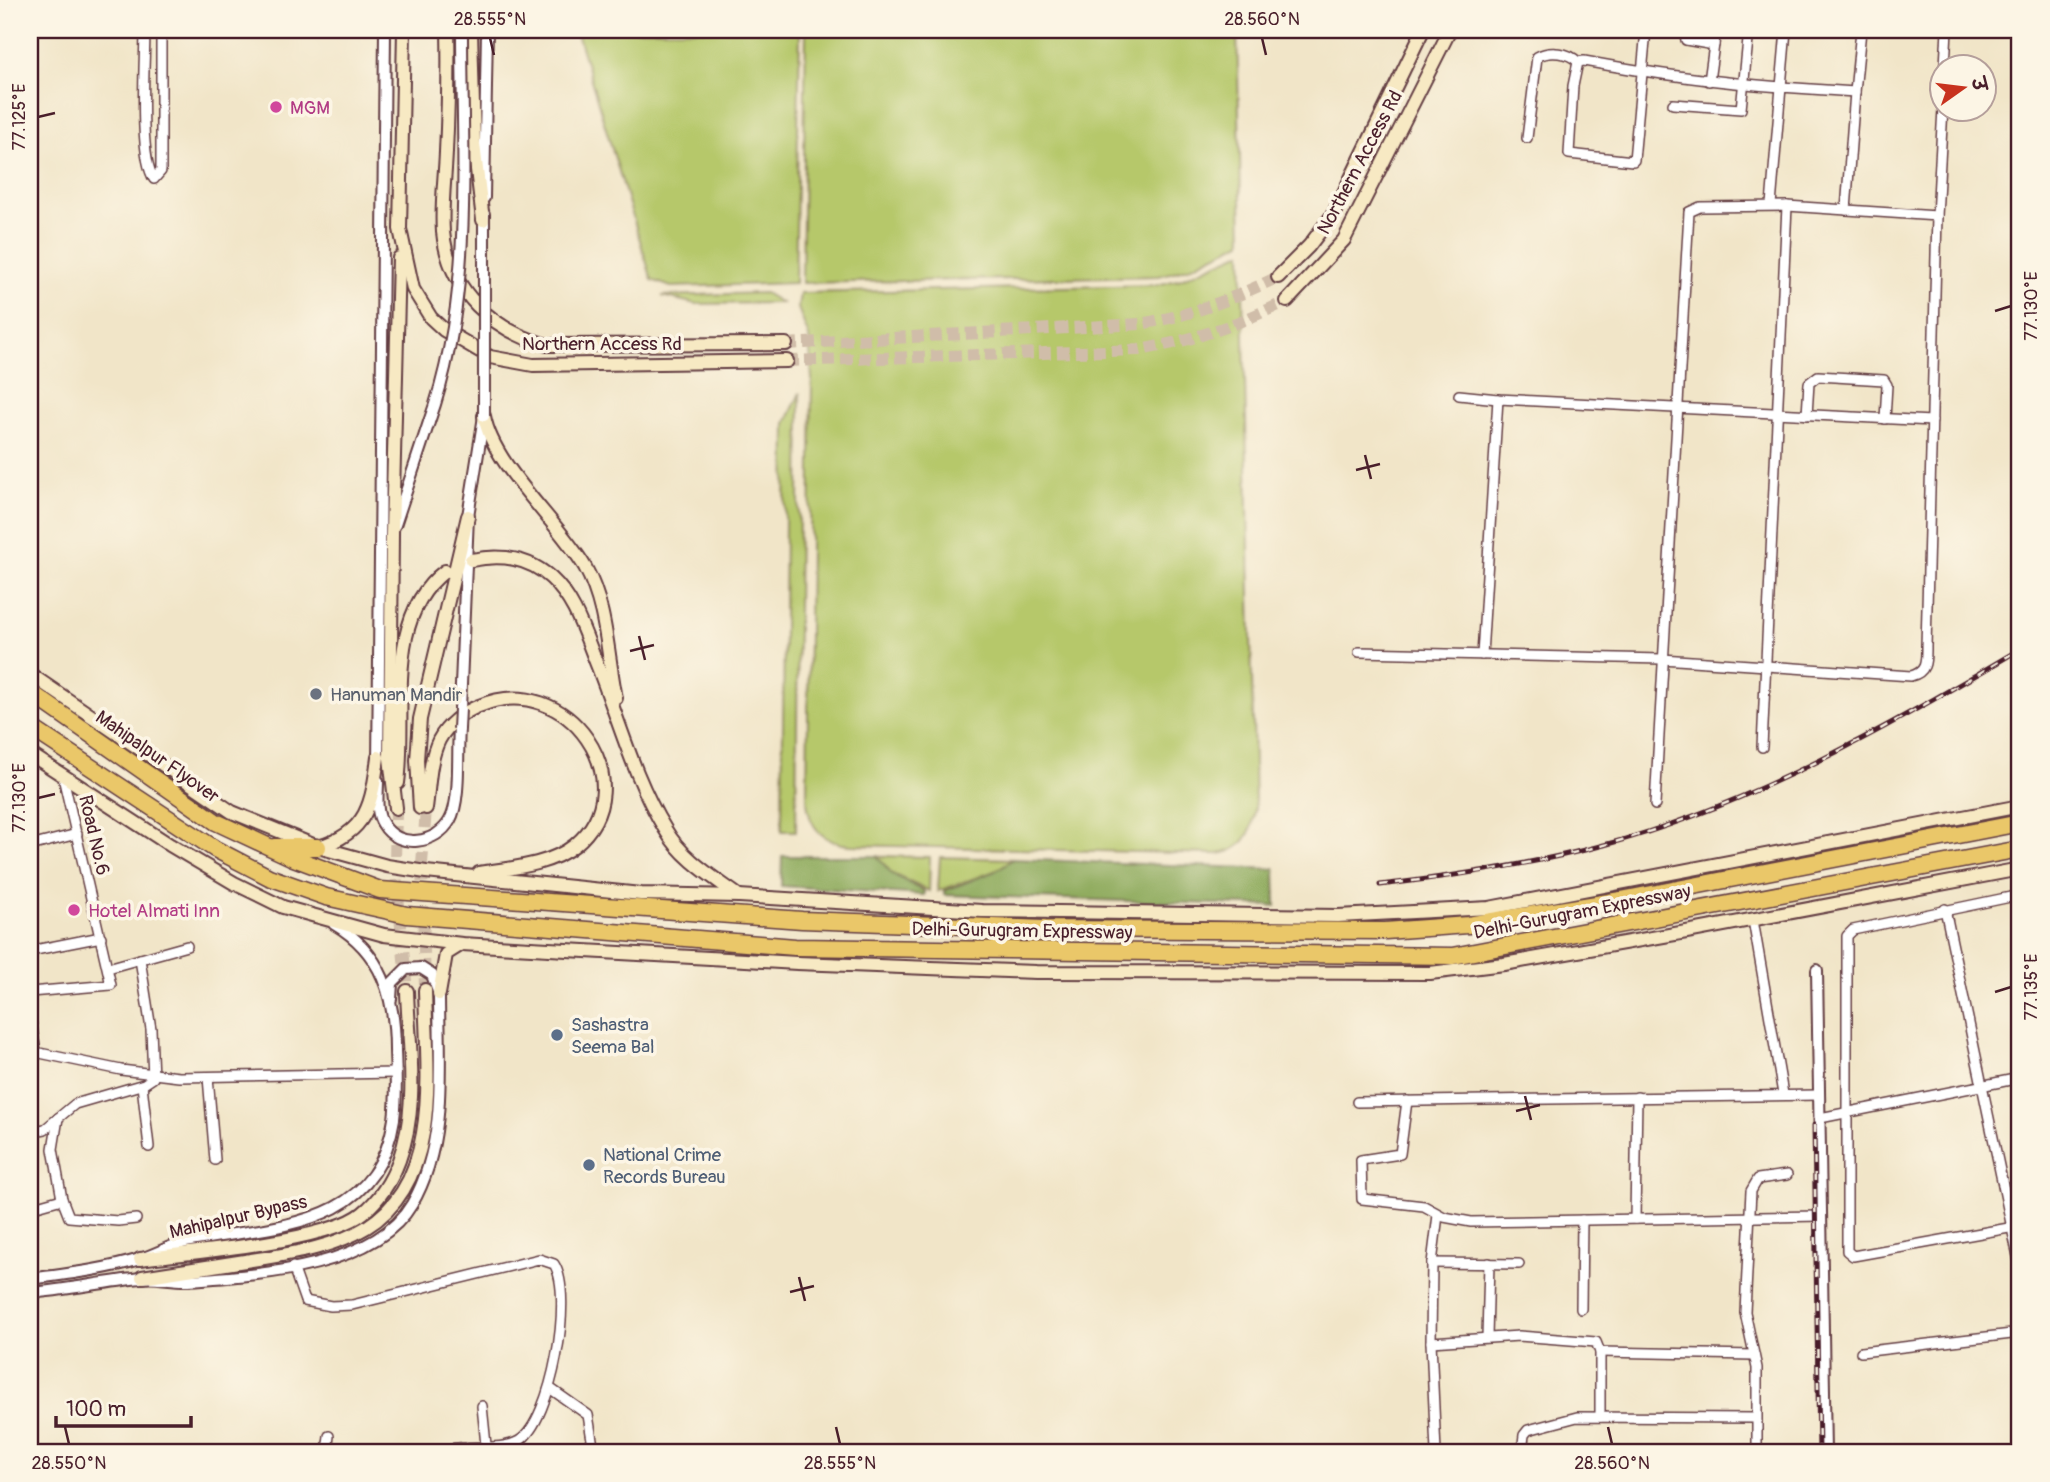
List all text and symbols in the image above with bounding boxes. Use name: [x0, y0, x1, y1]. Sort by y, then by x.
text: 28.555°N: [454, 8, 526, 31]
text: 28.560°N: [1224, 8, 1300, 31]
north arrow: [1927, 52, 1997, 122]
text: उ: [1965, 73, 1992, 95]
text: 77.125°E: [8, 83, 31, 151]
street label: Northern Access Rd: [1312, 86, 1408, 239]
place label: MGM: [290, 96, 330, 120]
marker: MGM: [268, 99, 284, 115]
text: 77.130°E: [2020, 271, 2043, 341]
street label: Northern Access Rd: [522, 332, 682, 356]
place label: Hanuman Mandir: [330, 683, 462, 707]
marker: Hanuman Mandir: [308, 686, 324, 702]
street label: Mahipalpur Flyover: [91, 705, 224, 809]
text: 77.130°E: [8, 763, 31, 833]
street label: Road No.6: [73, 793, 115, 878]
street label: Delhi-Gurugram Expressway: [1471, 879, 1693, 945]
place label: Hotel Almati Inn: [88, 899, 220, 923]
marker: Hotel Almati Inn: [66, 902, 82, 918]
street label: Delhi-Gurugram Expressway: [911, 917, 1133, 945]
text: 77.135°E: [2020, 953, 2043, 1021]
place label: Sashastra Seema Bal: [571, 1013, 655, 1059]
marker: Sashastra Seema Bal: [549, 1027, 565, 1043]
place label: National Crime Records Bureau: [603, 1143, 726, 1189]
marker: National Crime Records Bureau: [581, 1157, 597, 1173]
street label: Mahipalpur Bypass: [167, 1189, 310, 1244]
scale bar: [56, 1384, 191, 1428]
text: 100 m: [66, 1396, 126, 1423]
text: 28.550°N: [32, 1452, 106, 1475]
text: 28.555°N: [804, 1452, 876, 1475]
text: 28.560°N: [1574, 1452, 1650, 1475]

